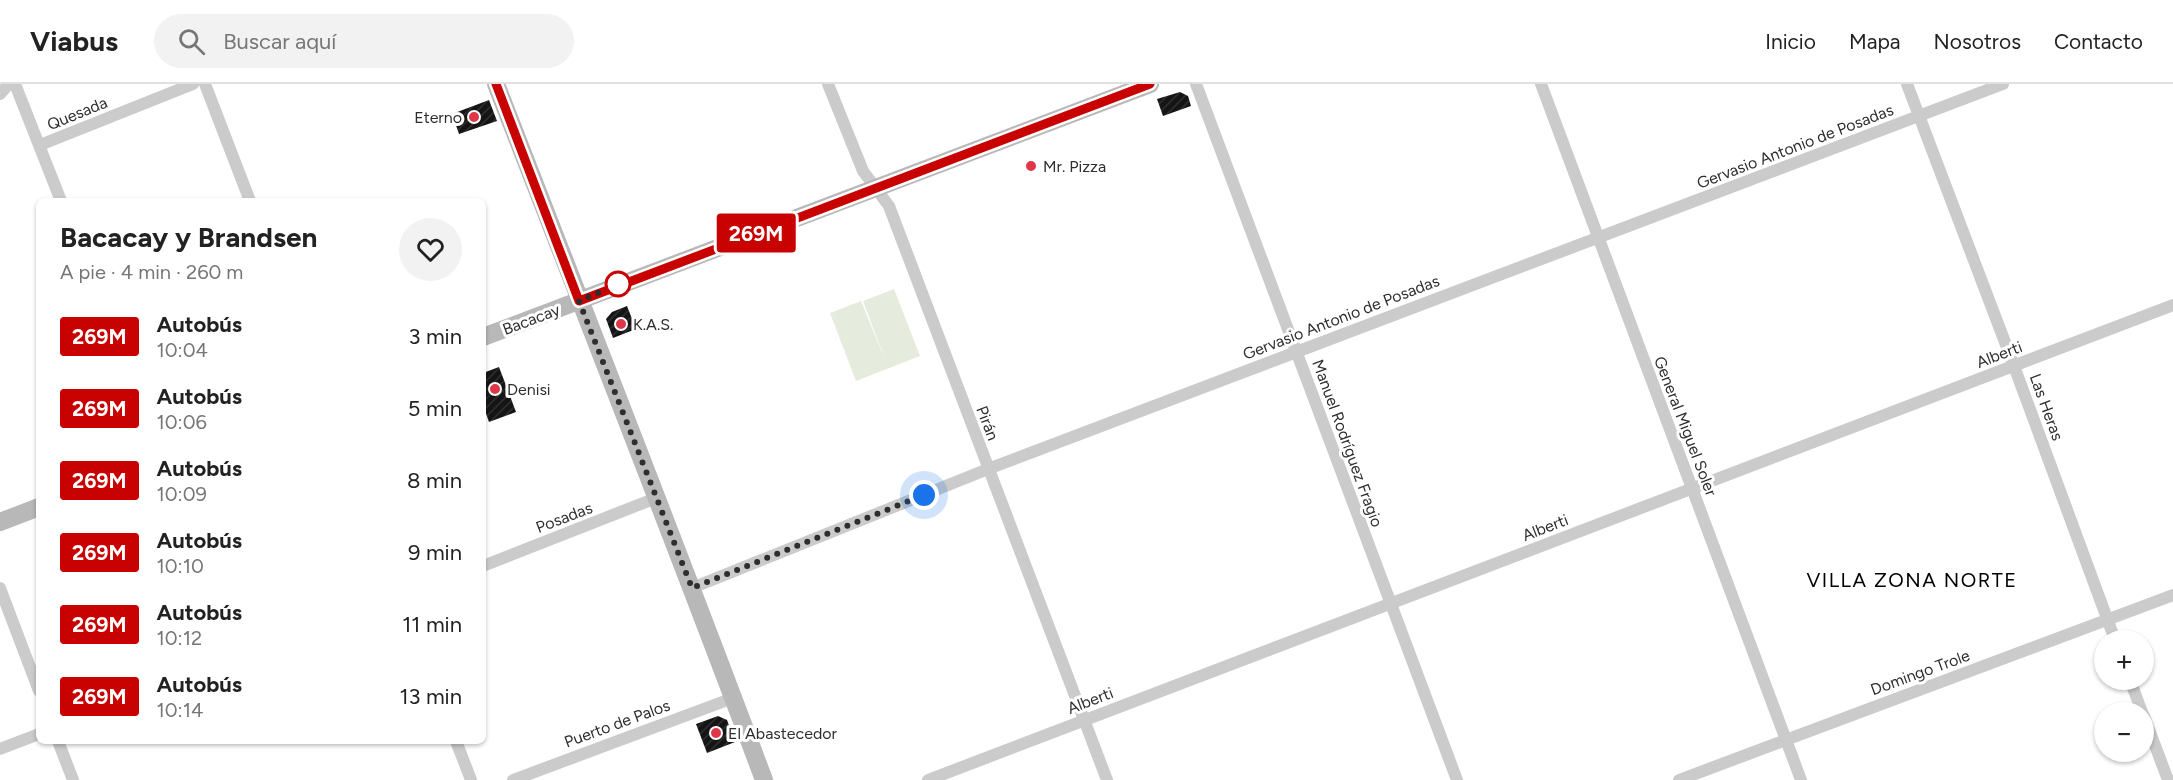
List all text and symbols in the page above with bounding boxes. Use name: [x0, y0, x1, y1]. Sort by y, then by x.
search box: [154, 14, 574, 68]
text: Viabus: [30, 24, 118, 58]
icon: search: [175, 25, 208, 58]
text: Buscar aquí: [223, 28, 336, 55]
text: Inicio: [1765, 29, 1816, 54]
text: Mapa: [1849, 29, 1901, 54]
text: Nosotros: [1934, 29, 2021, 54]
text: Contacto: [2054, 29, 2143, 54]
street label: Quesada: [44, 93, 110, 134]
street label: Gervasio Antonio de Posadas: [1694, 100, 1896, 193]
place label: Eterno: [414, 108, 462, 127]
marker: Eterno: [467, 110, 481, 124]
place label: Mr. Pizza: [1043, 157, 1106, 176]
marker: Mr. Pizza: [1024, 159, 1038, 173]
line badge: 269M: [714, 214, 798, 252]
button: heart: [399, 218, 462, 281]
text: Bacacay y Brandsen: [60, 220, 317, 254]
text: 269M: [729, 221, 783, 246]
text: A pie · 4 min · 260 m: [60, 260, 243, 284]
unlabelled marker: [605, 271, 631, 297]
street label: Gervasio Antonio de Posadas: [1240, 271, 1442, 364]
street label: Bacacay: [500, 300, 563, 339]
text: Autobús: [157, 311, 242, 338]
place label: K.A.S.: [633, 315, 673, 334]
marker: K.A.S.: [614, 317, 628, 331]
text: 3 min: [408, 323, 462, 350]
text: 269M: [72, 324, 127, 349]
street label: Alberti: [1974, 337, 2025, 372]
text: 10:04: [157, 338, 208, 362]
street label: General Miguel Soler: [1650, 354, 1721, 499]
street label: Manuel Rodríguez Fragio: [1308, 357, 1387, 530]
street label: Las Heras: [2026, 371, 2067, 443]
place label: Denisi: [507, 380, 551, 399]
marker: Denisi: [488, 382, 502, 396]
text: Autobús: [157, 383, 242, 410]
text: 5 min: [408, 395, 462, 422]
text: 269M: [72, 396, 127, 421]
street label: Pirán: [972, 403, 1003, 443]
text: 10:06: [157, 410, 207, 434]
text: Autobús: [157, 455, 242, 482]
text: 8 min: [407, 467, 462, 494]
text: 269M: [72, 468, 127, 493]
your location: [909, 480, 939, 510]
text: 10:09: [157, 482, 207, 506]
street label: Posadas: [533, 498, 595, 537]
street label: Alberti: [1520, 510, 1571, 545]
text: Autobús: [157, 527, 242, 554]
text: 9 min: [408, 539, 462, 566]
text: 269M: [72, 540, 127, 565]
text: 10:10: [157, 554, 204, 578]
district label: VILLA ZONA NORTE: [1806, 568, 2018, 592]
text: Autobús: [157, 599, 242, 626]
text: 11 min: [402, 611, 462, 638]
text: 269M: [72, 612, 127, 637]
text: 10:12: [157, 626, 202, 650]
map controls: [2094, 630, 2154, 762]
button: +: [2094, 630, 2154, 690]
street label: Domingo Trole: [1868, 646, 1973, 699]
text: Autobús: [157, 671, 242, 698]
text: 13 min: [399, 683, 462, 710]
street label: Alberti: [1065, 683, 1116, 718]
text: 269M: [72, 684, 127, 709]
street label: Puerto de Palos: [562, 696, 673, 751]
text: 10:14: [157, 698, 203, 722]
button: −: [2094, 702, 2154, 762]
place label: El Abastecedor: [728, 724, 838, 743]
marker: El Abastecedor: [709, 726, 723, 740]

